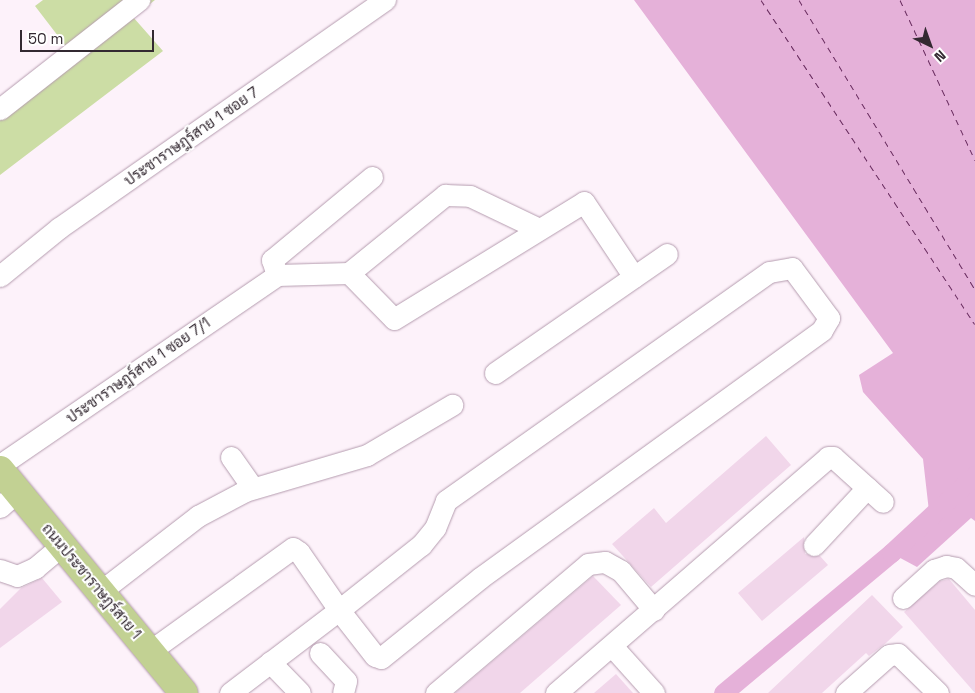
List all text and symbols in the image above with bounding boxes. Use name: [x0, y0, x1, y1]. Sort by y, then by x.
scale bar: [22, 20, 156, 52]
north arrow: [905, 20, 955, 70]
text: 50 m: [28, 29, 63, 48]
text: N: [931, 46, 950, 66]
street label: ประชาราษฎร์สาย 1 ซอย 7: [120, 83, 262, 189]
street label: ประชาราษฎร์สาย 1 ซอย 7/1: [62, 313, 214, 427]
street label: ถนนประชาราษฎร์สาย 1: [38, 520, 146, 642]

